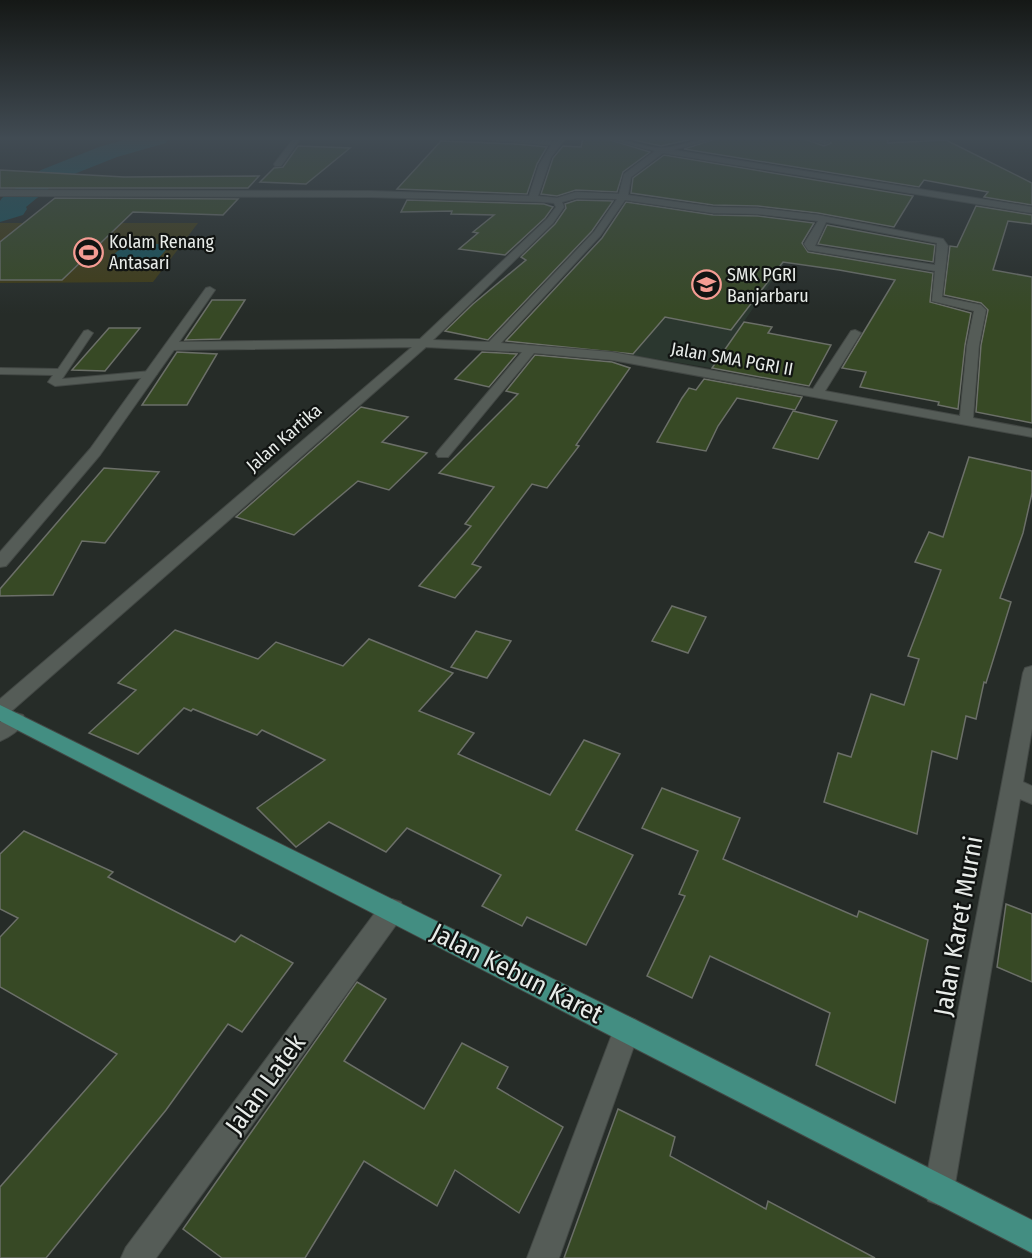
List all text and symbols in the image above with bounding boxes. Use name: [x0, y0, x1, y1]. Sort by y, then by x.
place label: Kolam Renang Antasari: [109, 231, 215, 274]
sports icon: Kolam Renang Antasari: [72, 236, 104, 268]
place label: SMK PGRI Banjarbaru: [727, 264, 809, 307]
school or university icon: SMK PGRI Banjarbaru: [690, 269, 722, 301]
street label: Jalan SMA PGRI II: [669, 337, 795, 381]
street label: Jalan Kartika: [242, 399, 326, 477]
street label: Jalan Karet Murni: [927, 834, 990, 1019]
street label: Jalan Kebun Karet: [426, 917, 608, 1030]
street label: Jalan Latek: [219, 1028, 313, 1140]

